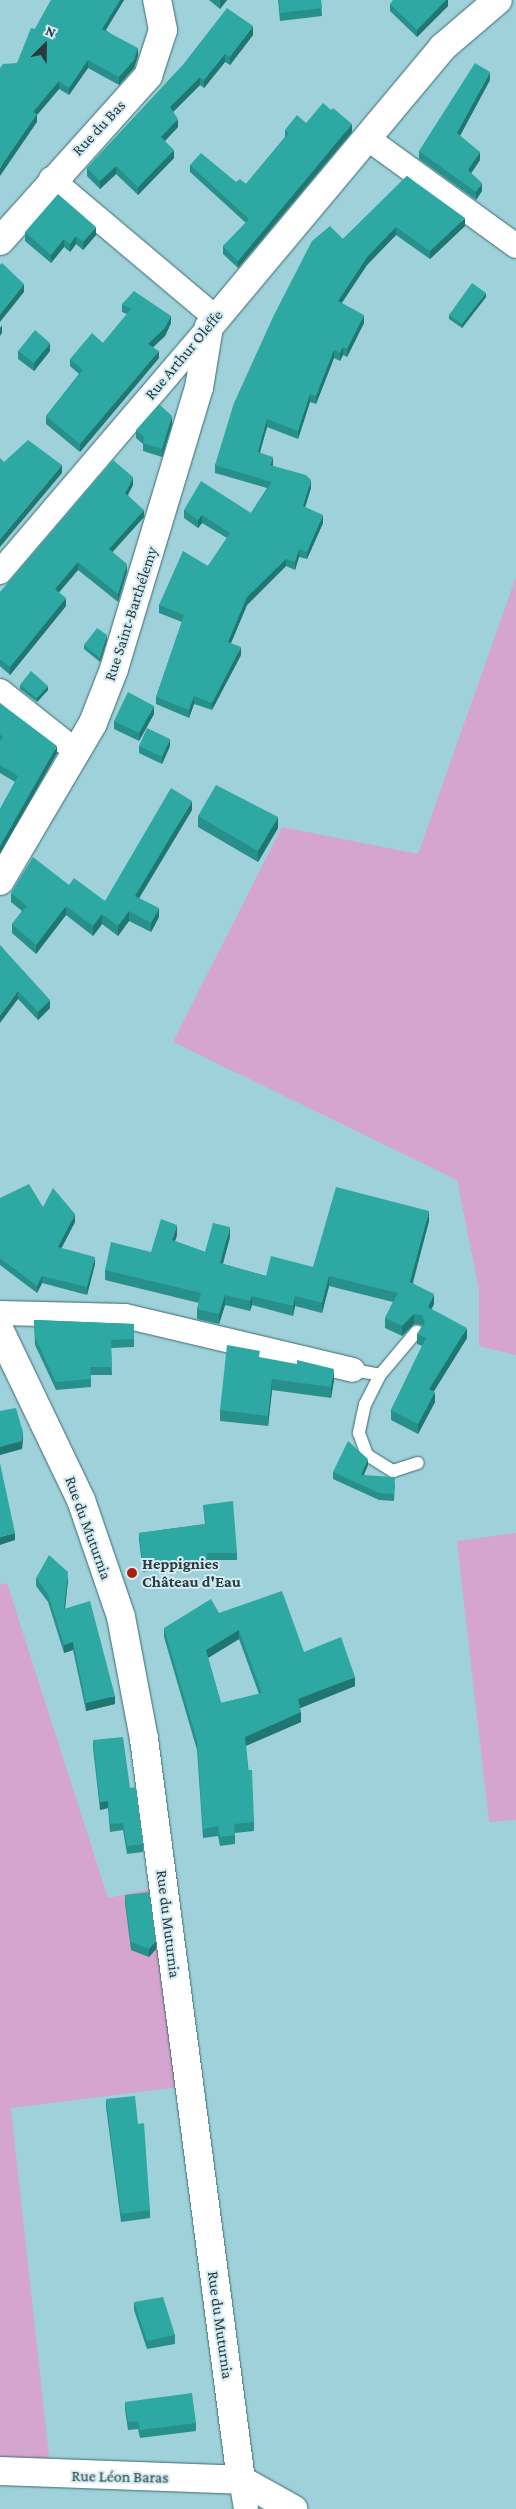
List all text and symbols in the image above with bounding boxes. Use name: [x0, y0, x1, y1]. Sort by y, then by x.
north arrow: [20, 20, 70, 70]
text: N: [43, 22, 58, 40]
street label: Rue du Bas: [68, 96, 130, 160]
street label: Rue Arthur Oleffe: [141, 306, 227, 404]
street label: Rue Saint-Barthélemy: [100, 544, 162, 684]
street label: Rue du Muturnia: [60, 1474, 116, 1582]
place label: Heppignies Château d'Eau: [142, 1554, 241, 1592]
marker: Heppignies Château d'Eau: [126, 1567, 138, 1579]
street label: Rue du Muturnia: [152, 1869, 184, 1979]
street label: Rue du Muturnia: [203, 2270, 237, 2380]
street label: Rue Léon Baras: [71, 2467, 169, 2487]

